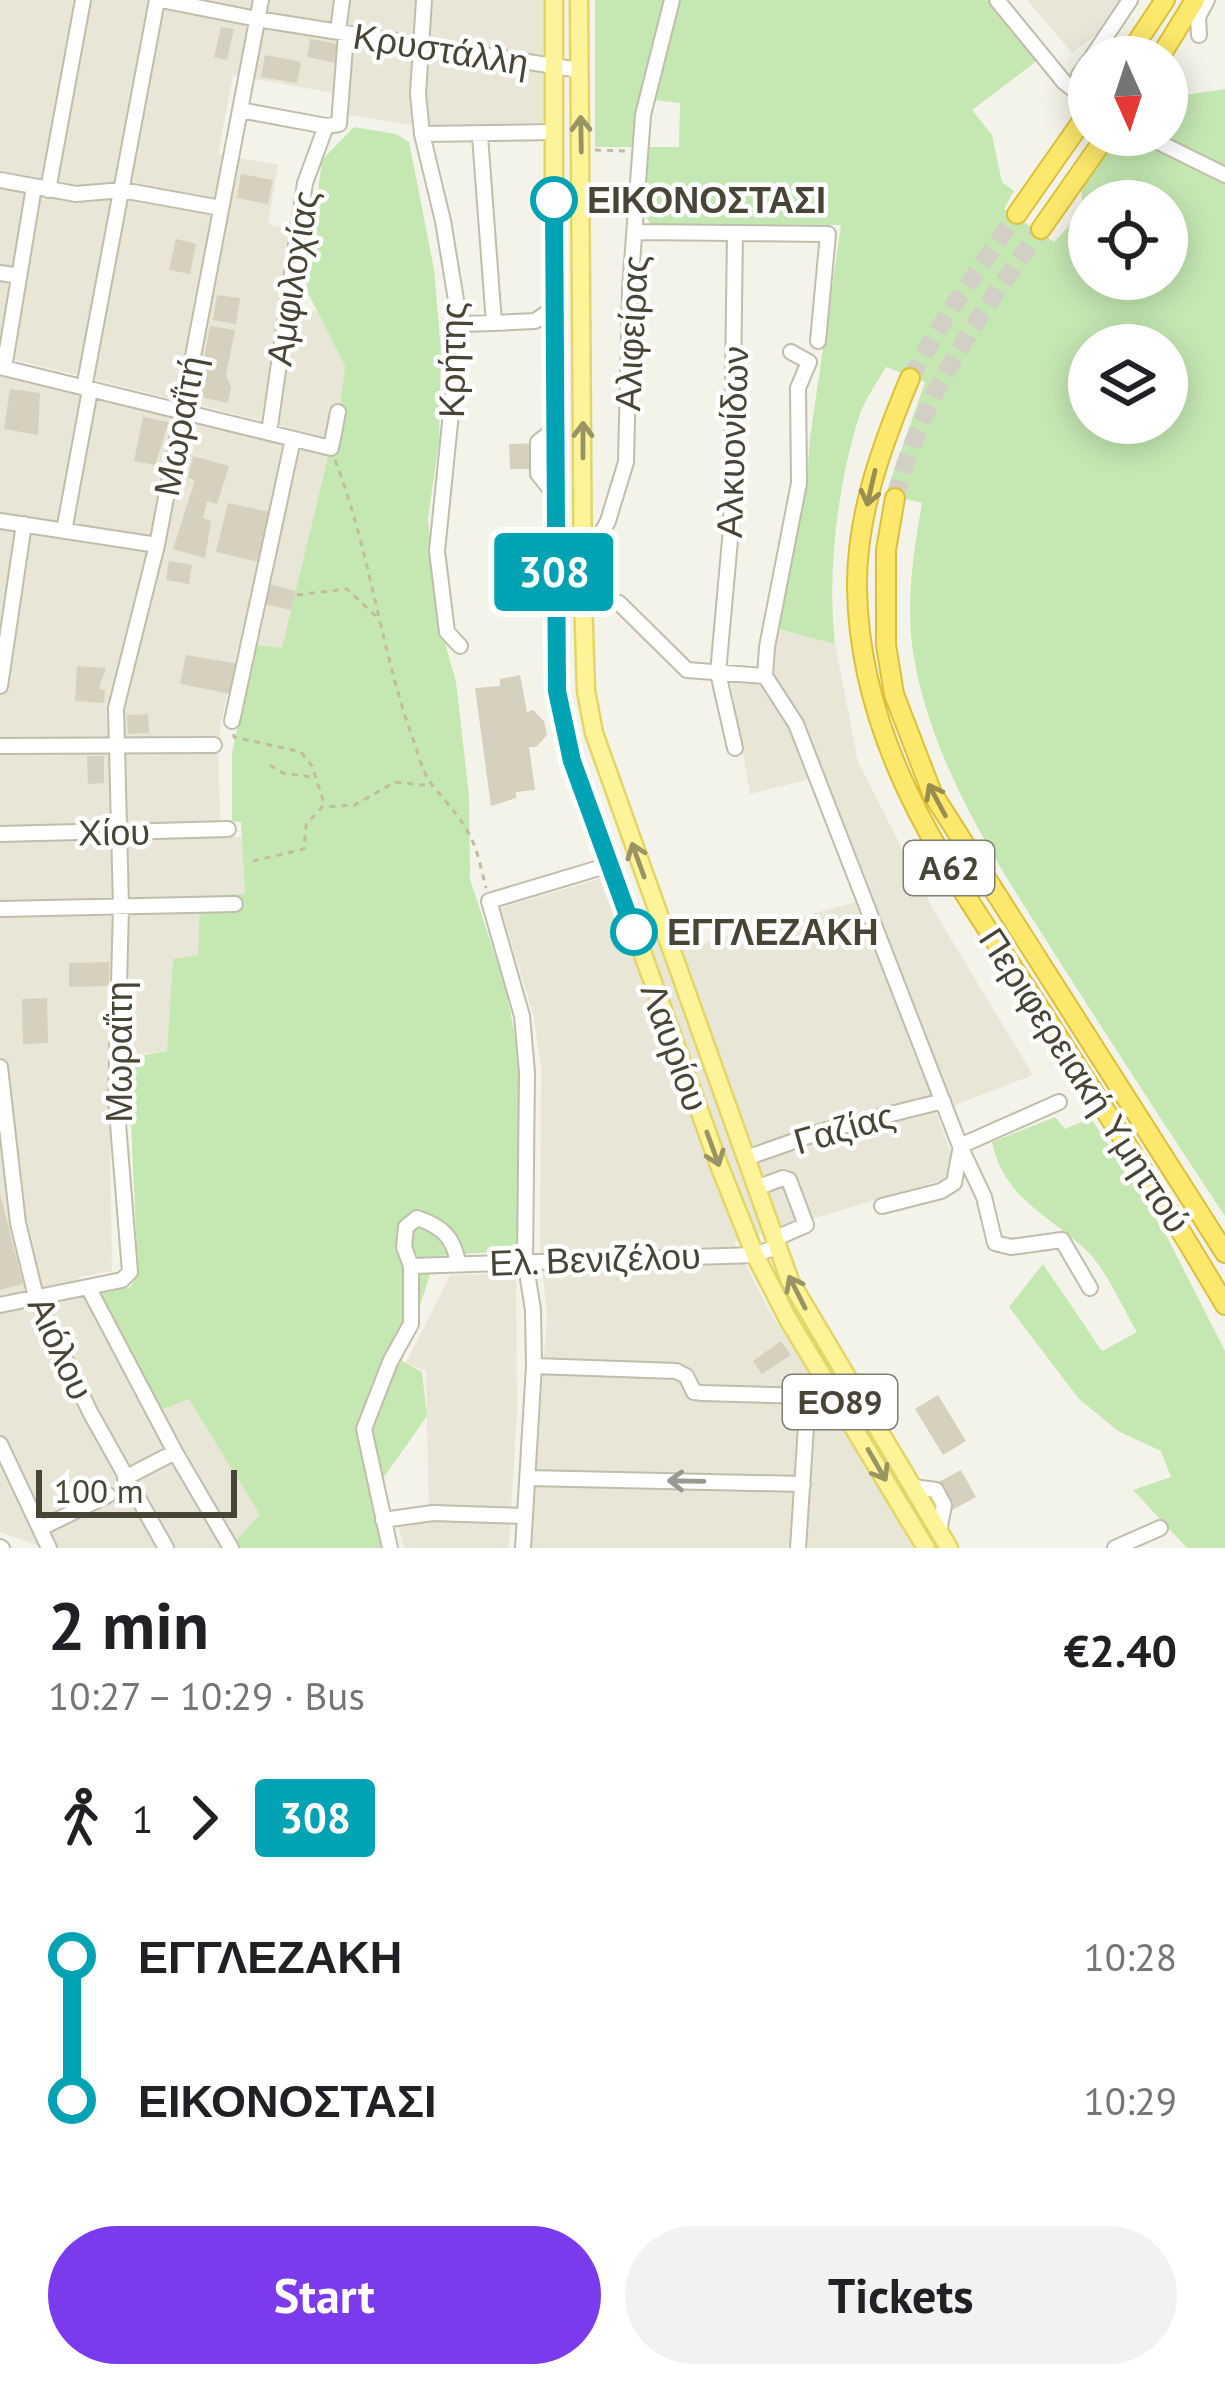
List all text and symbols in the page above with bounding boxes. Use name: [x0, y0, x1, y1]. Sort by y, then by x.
street label: Κρυστάλλη: [350, 11, 532, 86]
north arrow: [1068, 36, 1188, 156]
map controls: [1068, 36, 1188, 444]
one-way arrow: [569, 115, 592, 154]
place label: ΕΙΚΟΝΟΣΤΑΣΙ: [587, 176, 826, 223]
marker: ΕΙΚΟΝΟΣΤΑΣΙ: [532, 178, 576, 222]
button: locate: [1068, 180, 1188, 300]
street label: Αμφιλοχίας: [254, 187, 329, 369]
street label: Αλιφείρας: [603, 254, 658, 412]
street label: Κρήτης: [427, 302, 476, 418]
button: layers: [1068, 324, 1188, 444]
street label: Αλκυονίδων: [705, 345, 758, 539]
street label: Μωραΐτή: [142, 352, 215, 500]
one-way arrow: [572, 421, 594, 460]
one-way arrow: [859, 468, 882, 506]
line badge: 308: [485, 533, 623, 611]
text: 308: [518, 544, 590, 599]
one-way arrow: [925, 783, 948, 818]
street label: Χίου: [78, 807, 150, 856]
road number: Α62: [904, 841, 994, 895]
one-way arrow: [626, 842, 647, 879]
place label: ΕΓΓΛΕΖΑΚΗ: [667, 908, 878, 955]
marker: ΕΓΓΛΕΖΑΚΗ: [612, 910, 656, 954]
street label: Περιφερειακή Υμηττού: [969, 918, 1202, 1241]
street label: Λαυρίου: [631, 976, 720, 1117]
street label: Μωραΐτη: [95, 981, 142, 1123]
street label: Γαζίας: [788, 1091, 900, 1164]
one-way arrow: [704, 1130, 725, 1167]
street label: Ελ. Βενιζέλου: [488, 1231, 702, 1286]
one-way arrow: [784, 1275, 807, 1311]
street label: Αιόλου: [18, 1289, 105, 1407]
road number: ΕΟ89: [783, 1375, 897, 1429]
one-way arrow: [866, 1447, 890, 1482]
scale bar: [36, 1464, 237, 1517]
text: 100 m: [54, 1469, 144, 1512]
one-way arrow: [667, 1470, 706, 1493]
text: 2 min: [48, 1582, 209, 1667]
text: €2.40: [1064, 1621, 1177, 1679]
text: 10:27 – 10:29 · Bus: [48, 1670, 365, 1721]
icon: walk: [48, 1785, 114, 1851]
icon: forward: [171, 1785, 237, 1851]
text: 308: [279, 1790, 351, 1845]
text: 1: [132, 1793, 153, 1844]
text: ΕΓΓΛΕΖΑΚΗ: [138, 1927, 402, 1985]
text: 10:28: [1083, 1931, 1177, 1982]
text: ΕΙΚΟΝΟΣΤΑΣΙ: [138, 2071, 437, 2129]
text: 10:29: [1083, 2075, 1177, 2126]
button: Start: [48, 2226, 601, 2364]
button: Tickets: [625, 2226, 1177, 2364]

